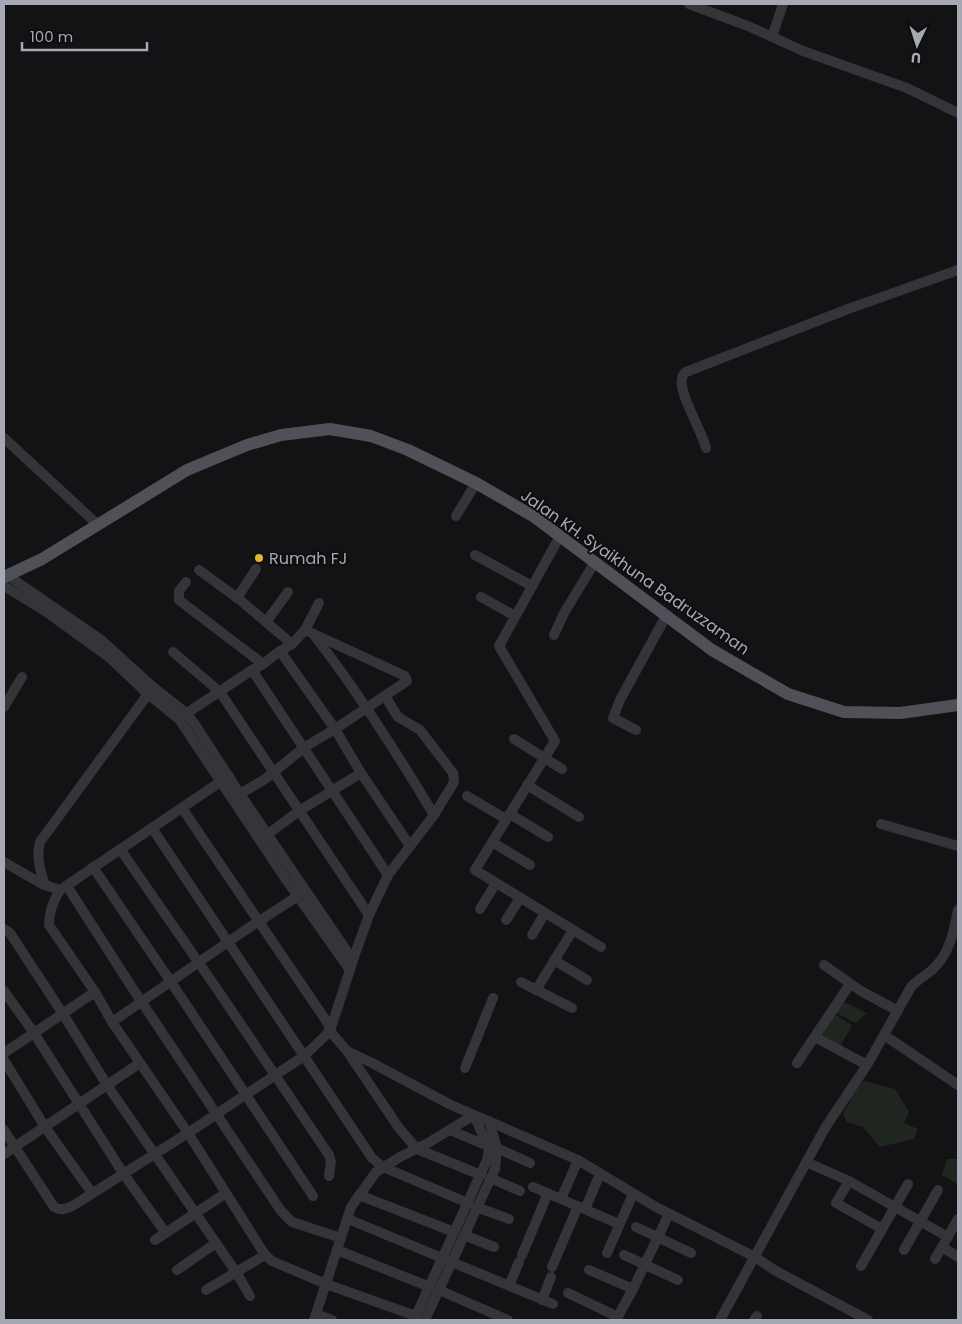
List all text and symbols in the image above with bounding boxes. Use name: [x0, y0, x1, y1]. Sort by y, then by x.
scale bar: [22, 20, 148, 52]
north arrow: [892, 20, 942, 70]
text: 100 m: [30, 26, 73, 47]
text: U: [910, 48, 922, 68]
street label: Jalan KH. Syaikhuna Badruzzaman: [516, 484, 754, 660]
place label: Rumah FJ: [269, 547, 347, 570]
marker: Rumah FJ: [253, 552, 265, 564]

